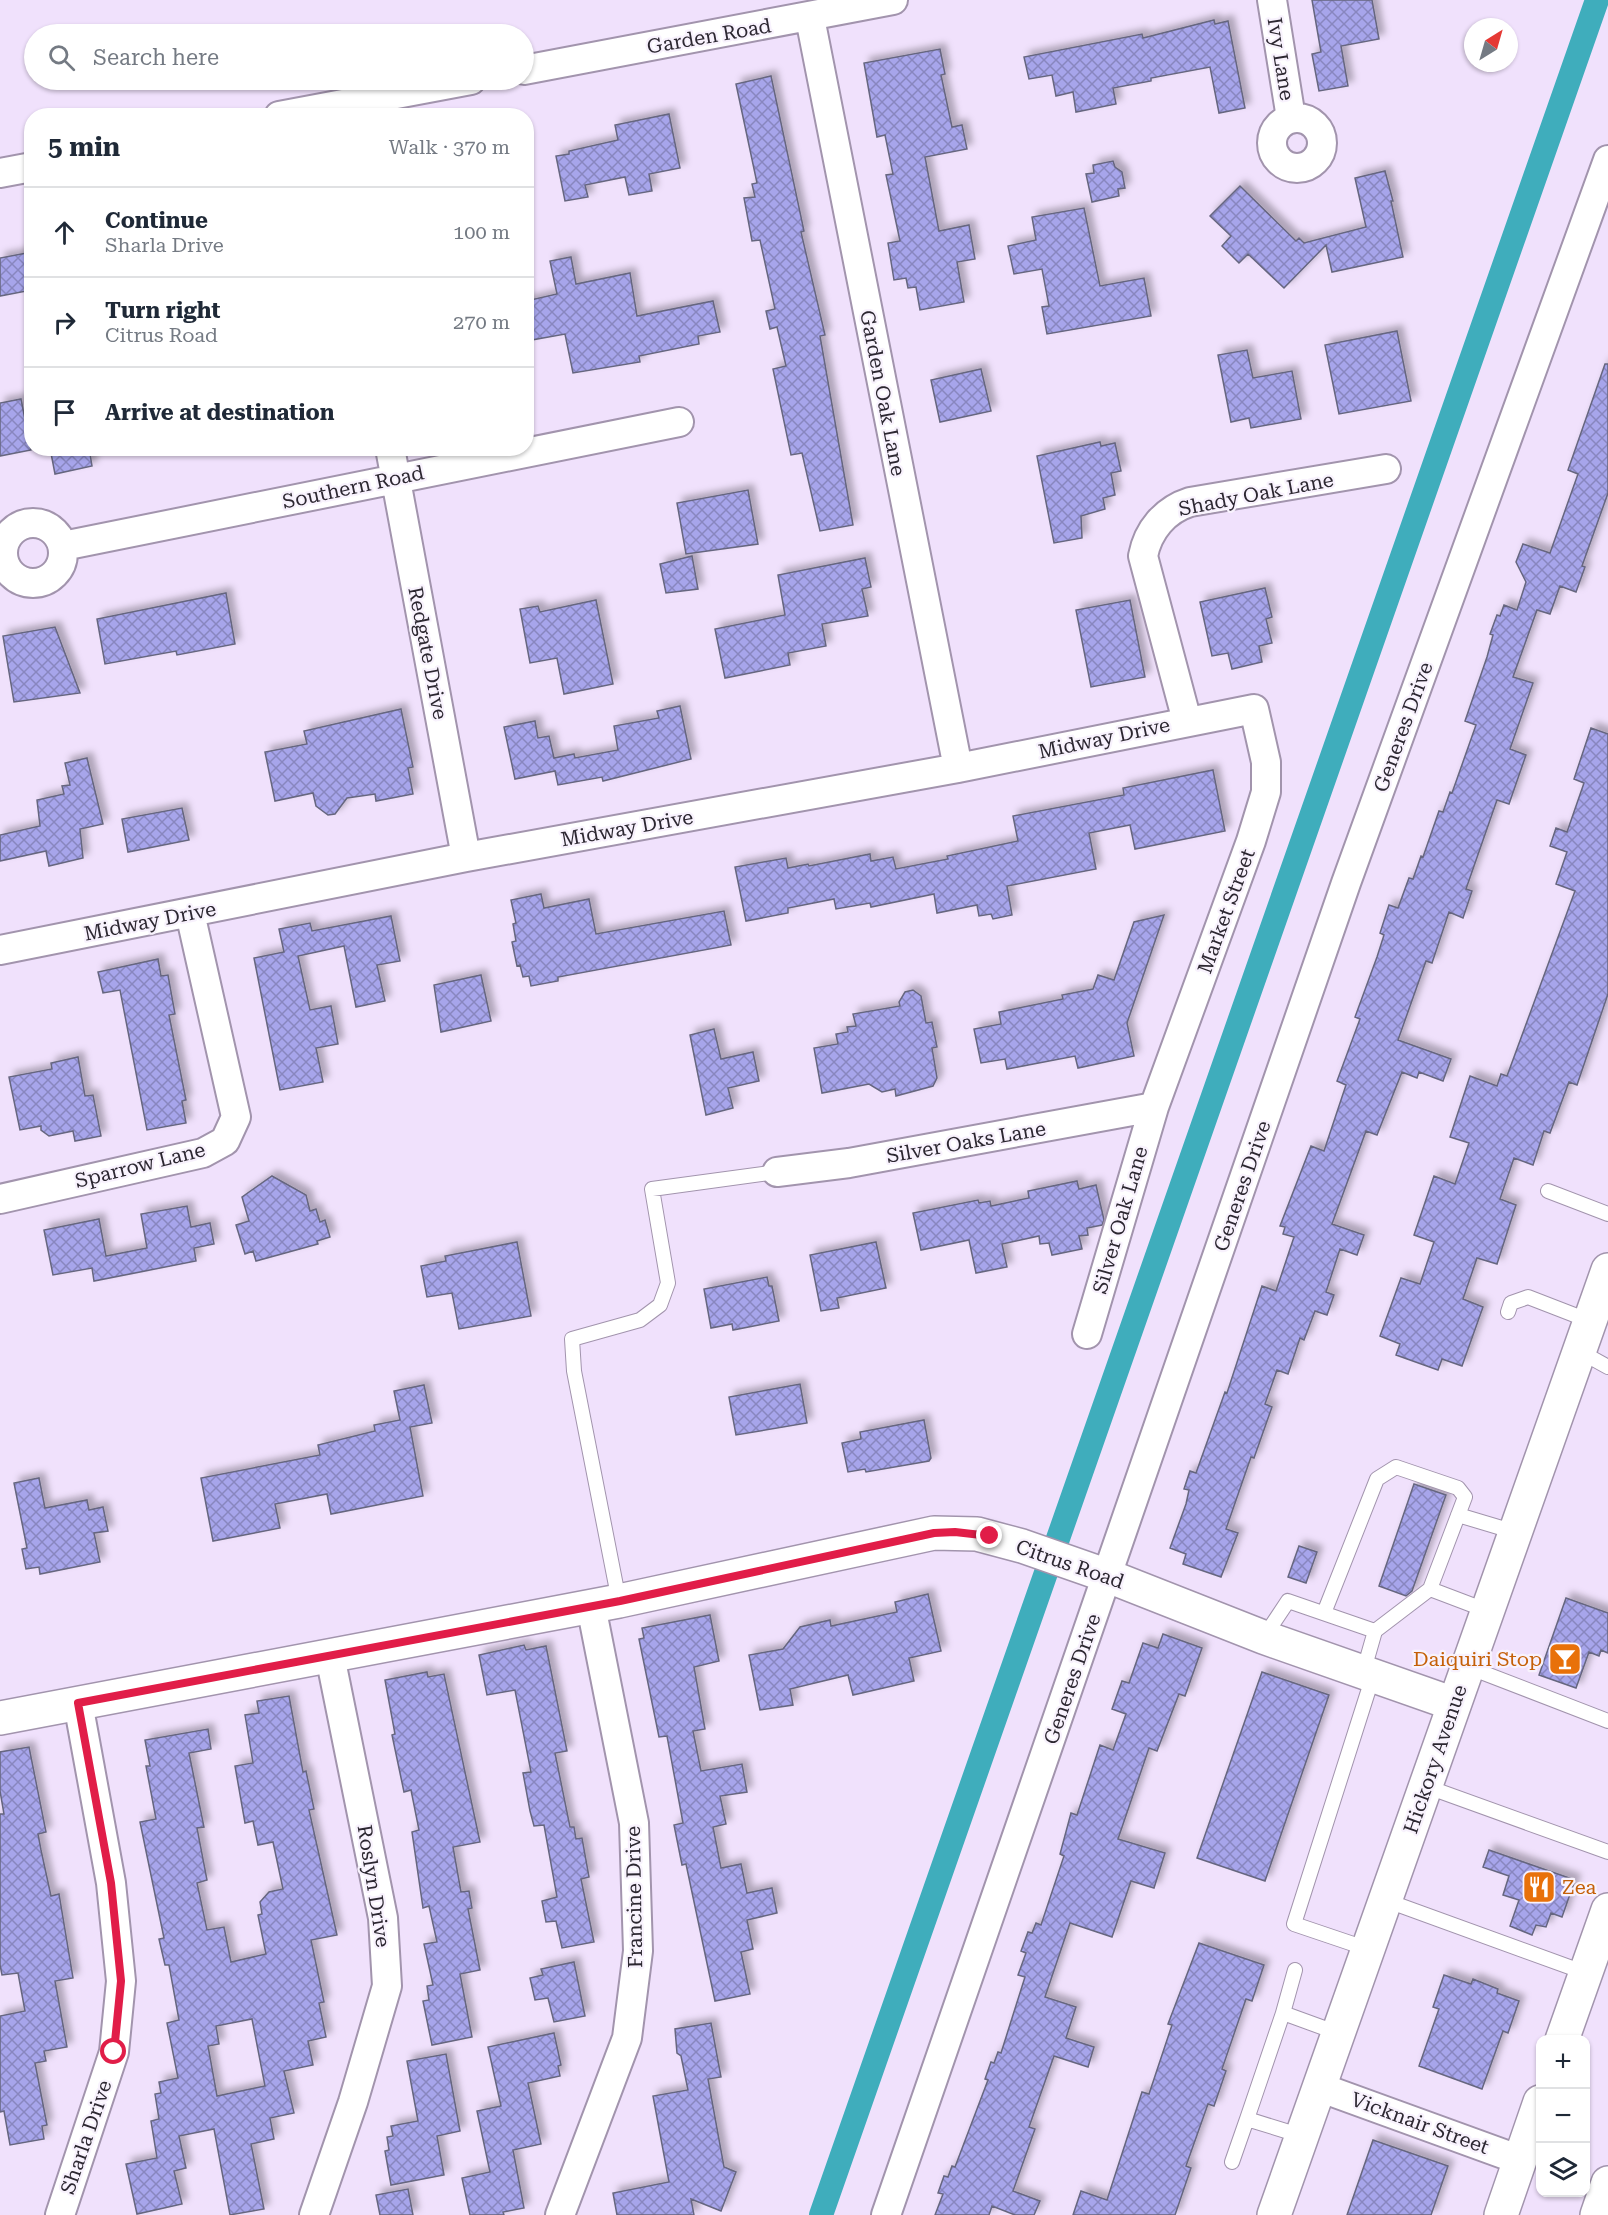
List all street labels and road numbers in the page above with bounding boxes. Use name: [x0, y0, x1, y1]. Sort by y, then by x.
street label: Garden Road: [645, 13, 773, 59]
street label: Ivy Lane: [1263, 16, 1299, 102]
street label: Garden Oak Lane: [855, 308, 911, 478]
street label: Southern Road: [280, 460, 426, 514]
street label: Shady Oak Lane: [1176, 467, 1336, 521]
street label: Redgate Drive: [403, 585, 453, 721]
street label: Generes Drive: [1368, 659, 1438, 795]
street label: Midway Drive: [1036, 712, 1172, 764]
street label: Midway Drive: [559, 805, 695, 851]
street label: Market Street: [1192, 845, 1260, 977]
street label: Midway Drive: [82, 896, 218, 946]
street label: Silver Oaks Lane: [884, 1116, 1048, 1168]
street label: Generes Drive: [1208, 1117, 1276, 1254]
street label: Sparrow Lane: [72, 1137, 208, 1193]
street label: Silver Oak Lane: [1087, 1144, 1153, 1296]
street label: Citrus Road: [1013, 1534, 1127, 1594]
street label: Generes Drive: [1038, 1610, 1106, 1747]
street label: Hickory Avenue: [1398, 1681, 1472, 1837]
street label: Roslyn Drive: [352, 1823, 396, 1949]
street label: Francine Drive: [621, 1826, 647, 1968]
street label: Sharla Drive: [55, 2077, 117, 2197]
street label: Vicknair Street: [1348, 2087, 1493, 2159]

